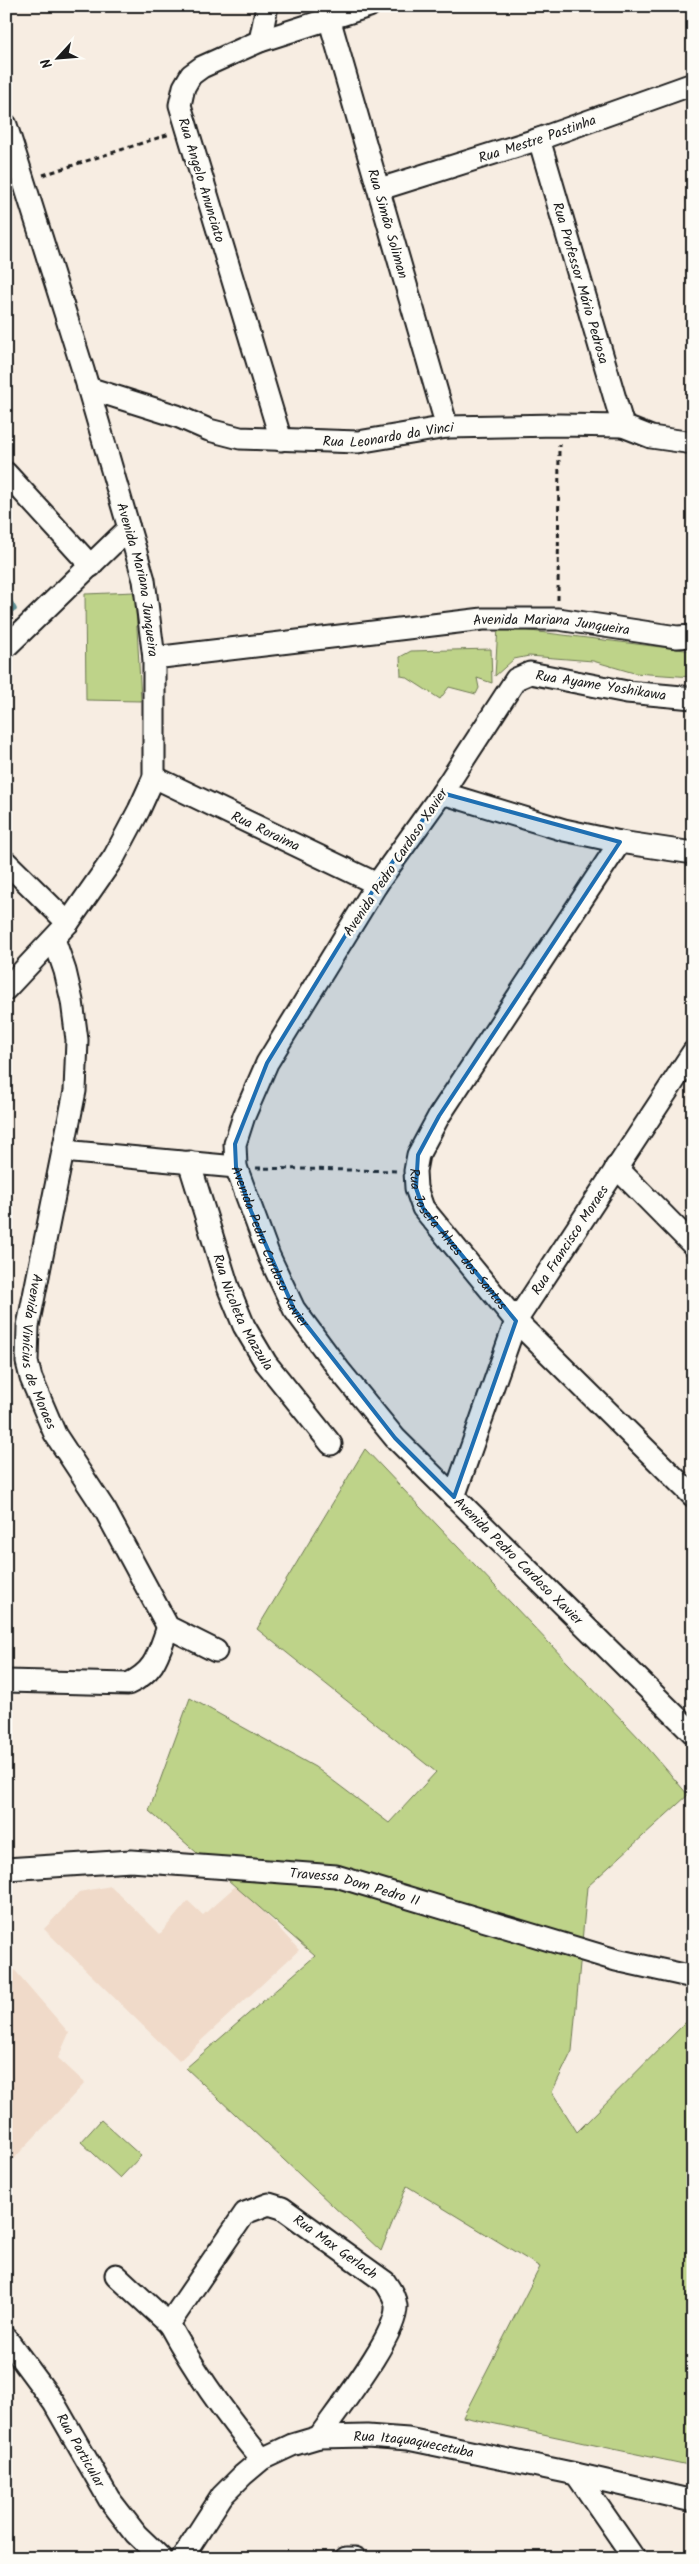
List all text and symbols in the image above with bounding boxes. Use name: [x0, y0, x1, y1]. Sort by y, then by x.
north arrow: [32, 32, 82, 82]
text: N: [35, 54, 59, 72]
street label: Rua Mestre Pastinha: [476, 109, 599, 169]
street label: Rua Angelo Anunciato: [172, 115, 230, 245]
street label: Rua Simão Soliman: [361, 166, 414, 281]
street label: Rua Professor Mário Pedrosa: [546, 200, 614, 367]
street label: Rua Leonardo da Vinci: [322, 417, 454, 454]
street label: Avenida Mariana Junqueira: [110, 500, 164, 658]
street label: Avenida Mariana Junqueira: [472, 609, 631, 642]
street label: Rua Ayame Yoshikawa: [534, 665, 668, 707]
street label: Avenida Pedro Cardoso Xavier: [338, 783, 454, 941]
street label: Rua Roraima: [227, 806, 303, 857]
street label: Avenida Pedro Cardoso Xavier: [224, 1163, 315, 1334]
street label: Rua Josefa Alves dos Santos: [403, 1168, 513, 1315]
street label: Rua Francisco Moraes: [526, 1181, 615, 1300]
street label: Rua Nicoleta Mazzula: [206, 1251, 278, 1376]
street label: Avenida Vinícius de Moraes: [15, 1272, 62, 1433]
street label: Avenida Pedro Cardoso Xavier: [448, 1492, 589, 1632]
street label: Travessa Dom Pedro II: [289, 1863, 422, 1912]
street label: Rua Max Gerlach: [288, 2209, 382, 2285]
street label: Rua Particular: [50, 2409, 111, 2493]
street label: Rua Itaquaquecetuba: [353, 2426, 476, 2464]

